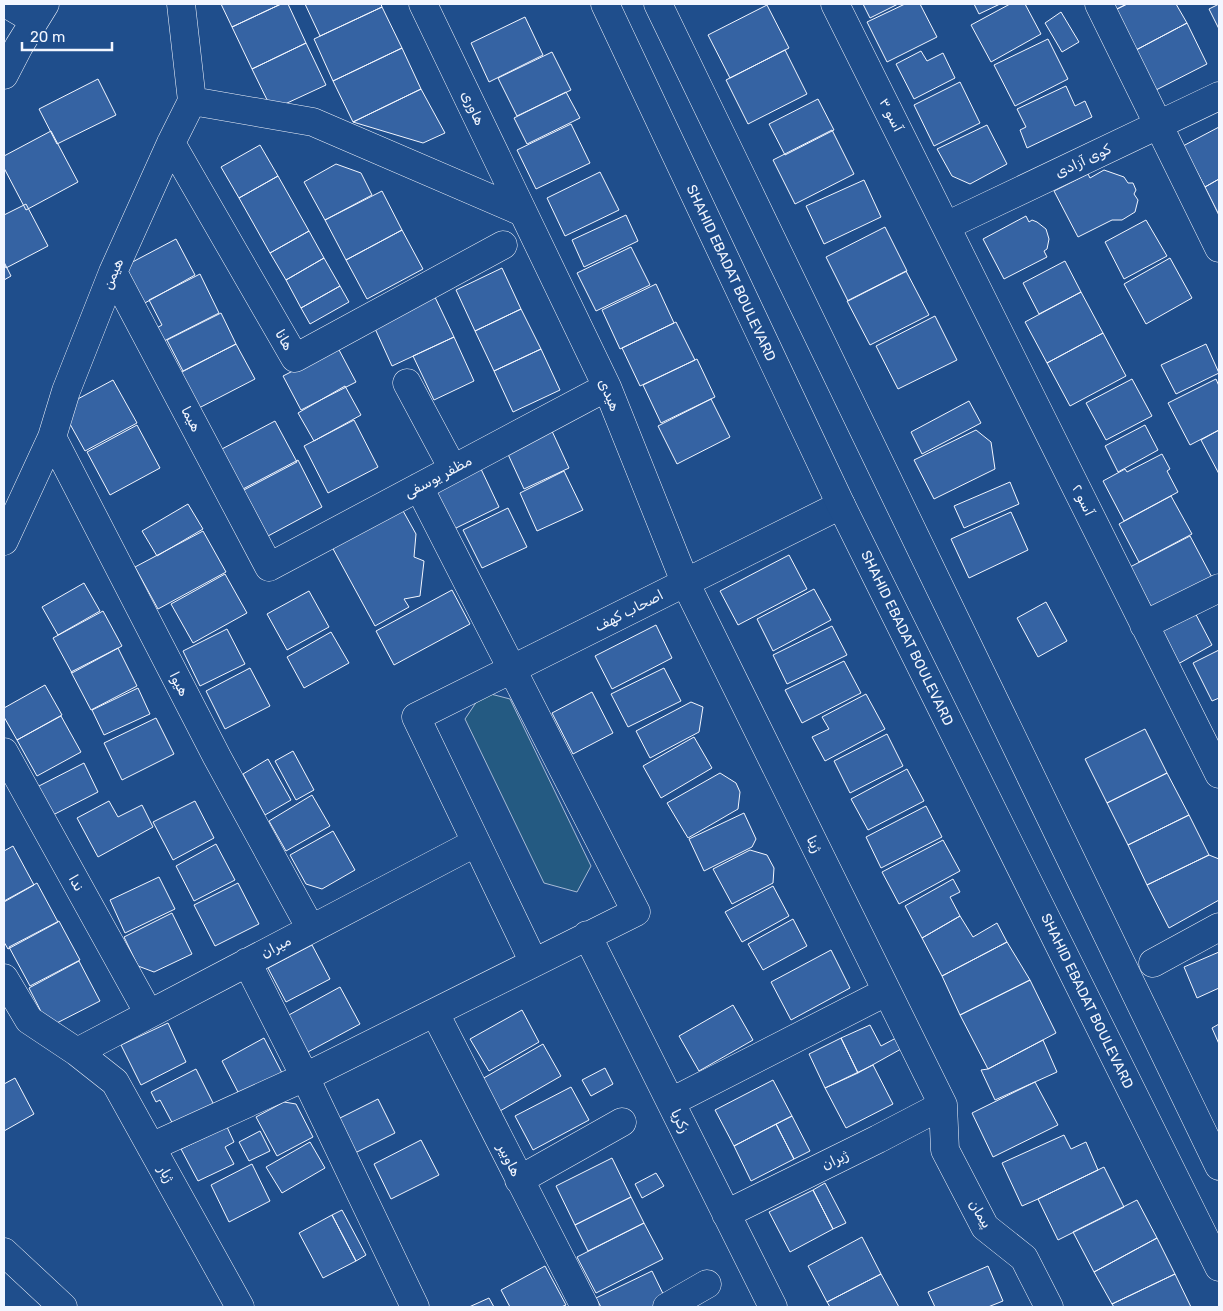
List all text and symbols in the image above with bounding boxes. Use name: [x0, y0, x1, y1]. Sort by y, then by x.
scale bar: [22, 20, 112, 52]
text: 20 m: [30, 28, 65, 46]
street label: هاوری: [458, 88, 488, 128]
street label: آسو ۳: [875, 95, 907, 135]
street label: کوی آزادی: [1052, 140, 1114, 181]
street label: SHAHID EBADAT BOULEVARD: [683, 182, 779, 364]
street label: هیمن: [99, 256, 127, 292]
street label: هانا: [271, 326, 297, 354]
street label: هیدی: [595, 376, 623, 414]
street label: هیما: [177, 403, 205, 435]
street label: مظفر یوسفی: [401, 452, 475, 502]
street label: آسو ۲: [1068, 481, 1098, 519]
street label: SHAHID EBADAT BOULEVARD: [857, 548, 957, 728]
street label: اصحاب کهف: [592, 586, 666, 636]
street label: هیوا: [166, 669, 192, 699]
street label: ژینا: [803, 833, 826, 856]
street label: ندا: [65, 872, 87, 894]
street label: SHAHID EBADAT BOULEVARD: [1037, 911, 1137, 1091]
street label: میران: [258, 932, 294, 962]
street label: زکریا: [667, 1106, 693, 1136]
street label: هاوبیر: [493, 1140, 524, 1179]
street label: ژیران: [819, 1146, 851, 1174]
street label: ژیار: [154, 1162, 178, 1186]
street label: پیمان: [964, 1197, 995, 1232]

